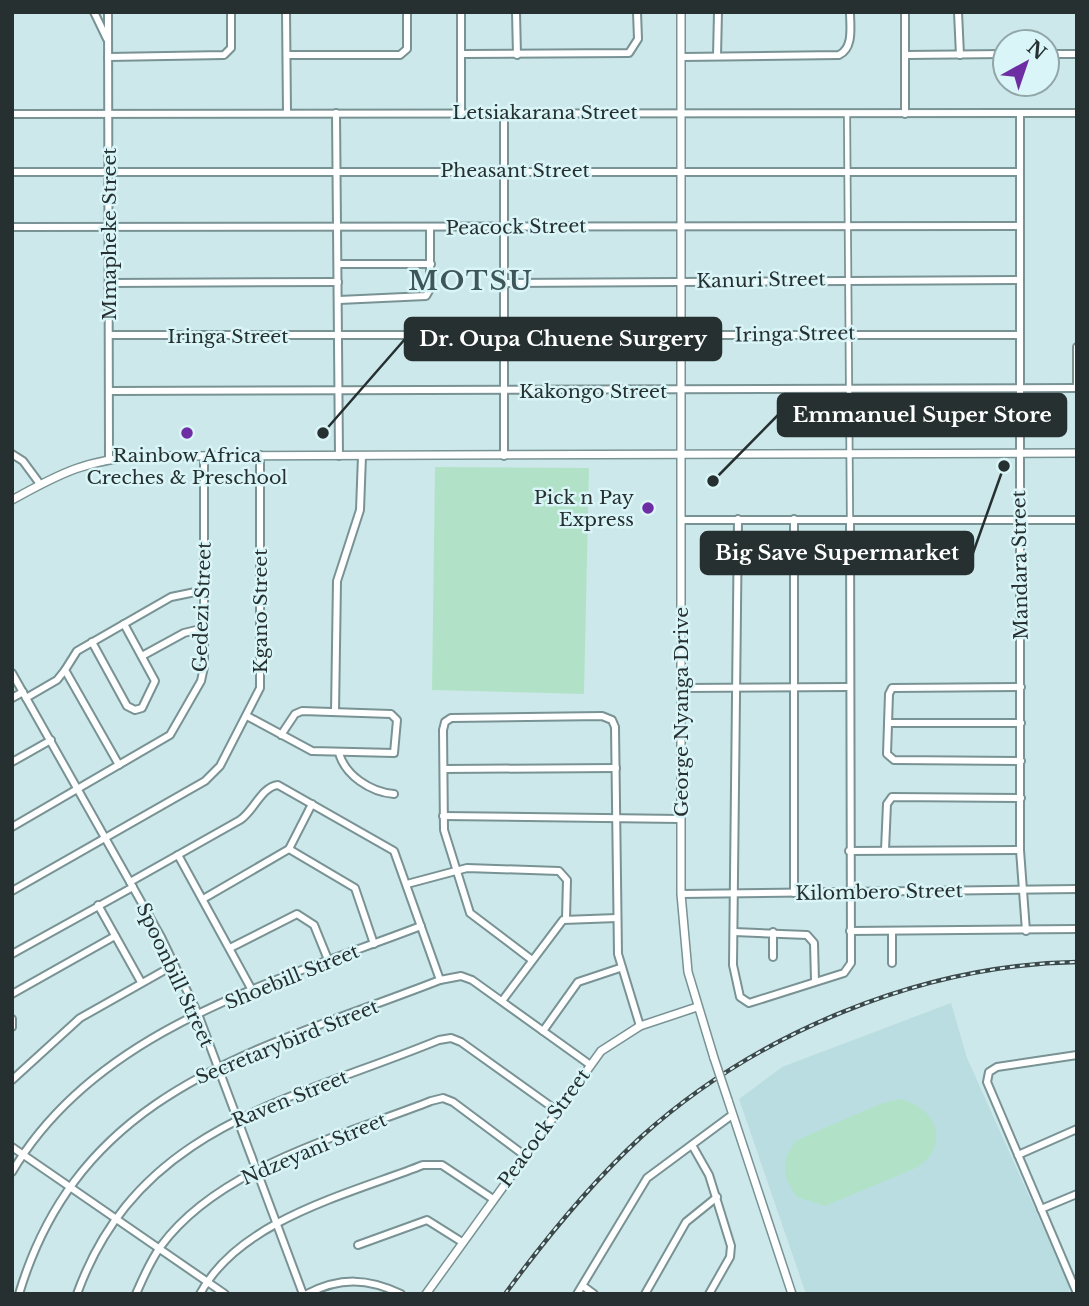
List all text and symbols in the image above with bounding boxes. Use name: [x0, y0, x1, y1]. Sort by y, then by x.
north arrow: [991, 28, 1061, 98]
text: N: [1022, 36, 1051, 65]
street label: Letsiakarana Street: [452, 101, 638, 124]
street label: Mmapheke Street: [98, 147, 121, 320]
street label: Pheasant Street: [440, 159, 591, 182]
street label: Peacock Street: [445, 214, 587, 240]
district label: MOTSU: [408, 265, 534, 297]
street label: Kanuri Street: [696, 267, 827, 293]
callout: Dr. Oupa Chuene Surgery: [405, 318, 721, 360]
street label: Iringa Street: [734, 321, 856, 347]
street label: Iringa Street: [168, 325, 289, 348]
text: Dr. Oupa Chuene Surgery: [419, 326, 707, 352]
street label: Kakongo Street: [519, 380, 668, 403]
callout: Emmanuel Super Store: [778, 394, 1066, 436]
text: Emmanuel Super Store: [792, 402, 1052, 428]
marker: Rainbow Africa Creches & Preschool: [179, 425, 195, 441]
place label: Rainbow Africa Creches & Preschool: [86, 444, 288, 489]
place label: Pick n Pay Express: [534, 486, 634, 531]
street label: Mandara Street: [1007, 489, 1033, 640]
marker: Pick n Pay Express: [640, 500, 656, 516]
callout: Big Save Supermarket: [701, 532, 973, 574]
street label: Gedezi Street: [188, 540, 216, 673]
text: Big Save Supermarket: [715, 540, 959, 566]
street label: Kgano Street: [249, 548, 272, 673]
street label: George Nyanga Drive: [670, 607, 693, 817]
street label: Kilombero Street: [795, 879, 964, 905]
street label: Spoonbill Street: [131, 899, 219, 1052]
street label: Shoebill Street: [222, 939, 363, 1014]
street label: Secretarybird Street: [192, 994, 383, 1089]
street label: Peacock Street: [493, 1064, 595, 1192]
street label: Raven Street: [229, 1065, 352, 1133]
street label: Ndzeyani Street: [238, 1108, 391, 1190]

